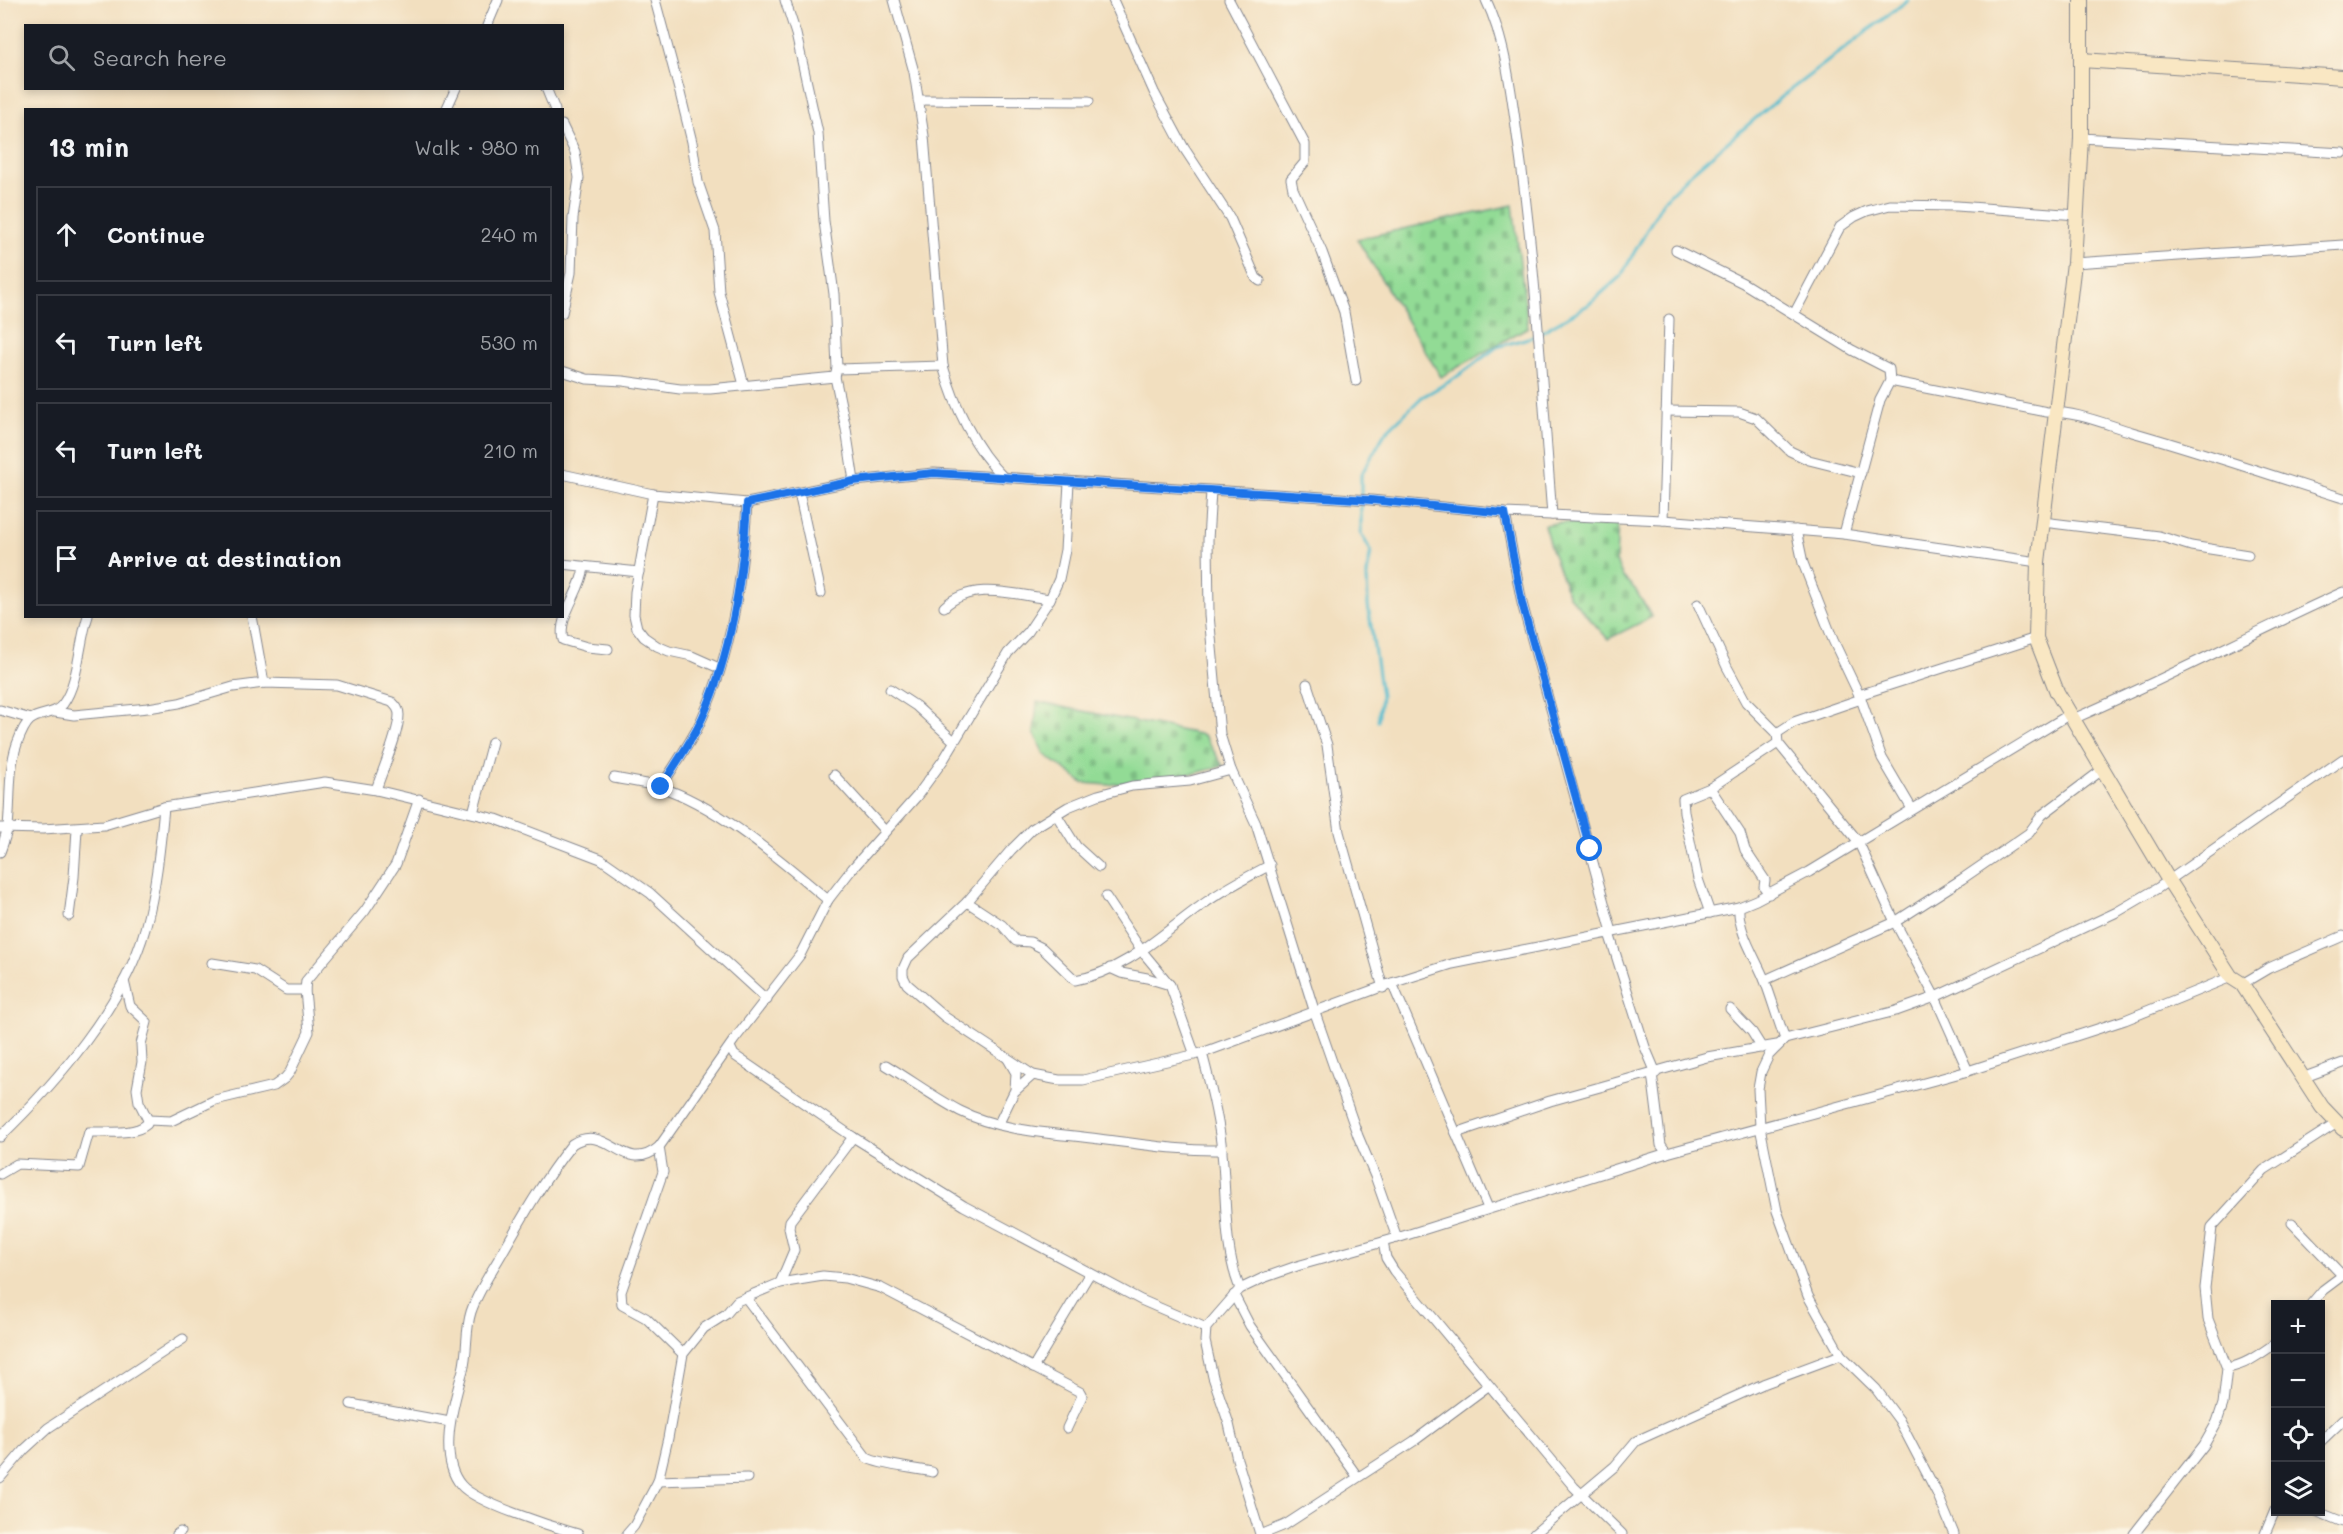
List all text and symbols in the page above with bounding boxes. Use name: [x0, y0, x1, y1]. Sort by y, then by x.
search box: [24, 24, 564, 90]
icon: search: [45, 41, 78, 74]
text: Search here: [93, 43, 227, 72]
text: 13 min: [48, 130, 129, 164]
text: Walk · 980 m: [414, 134, 540, 160]
icon: ahead: [50, 218, 83, 251]
text: Continue: [107, 220, 205, 249]
text: 240 m: [480, 221, 538, 247]
icon: left: [50, 326, 83, 359]
text: Turn left: [107, 328, 203, 357]
text: 530 m: [480, 329, 538, 355]
icon: left: [50, 434, 83, 467]
text: Turn left: [107, 436, 203, 465]
text: 210 m: [483, 437, 538, 463]
icon: arrive: [50, 542, 83, 575]
text: Arrive at destination: [107, 544, 342, 573]
route end: [647, 773, 673, 799]
route start: [1576, 835, 1602, 861]
map controls: [2271, 1300, 2325, 1516]
button: +: [2271, 1300, 2325, 1354]
button: −: [2271, 1354, 2325, 1408]
button: locate: [2271, 1408, 2325, 1462]
button: layers: [2271, 1462, 2325, 1516]

